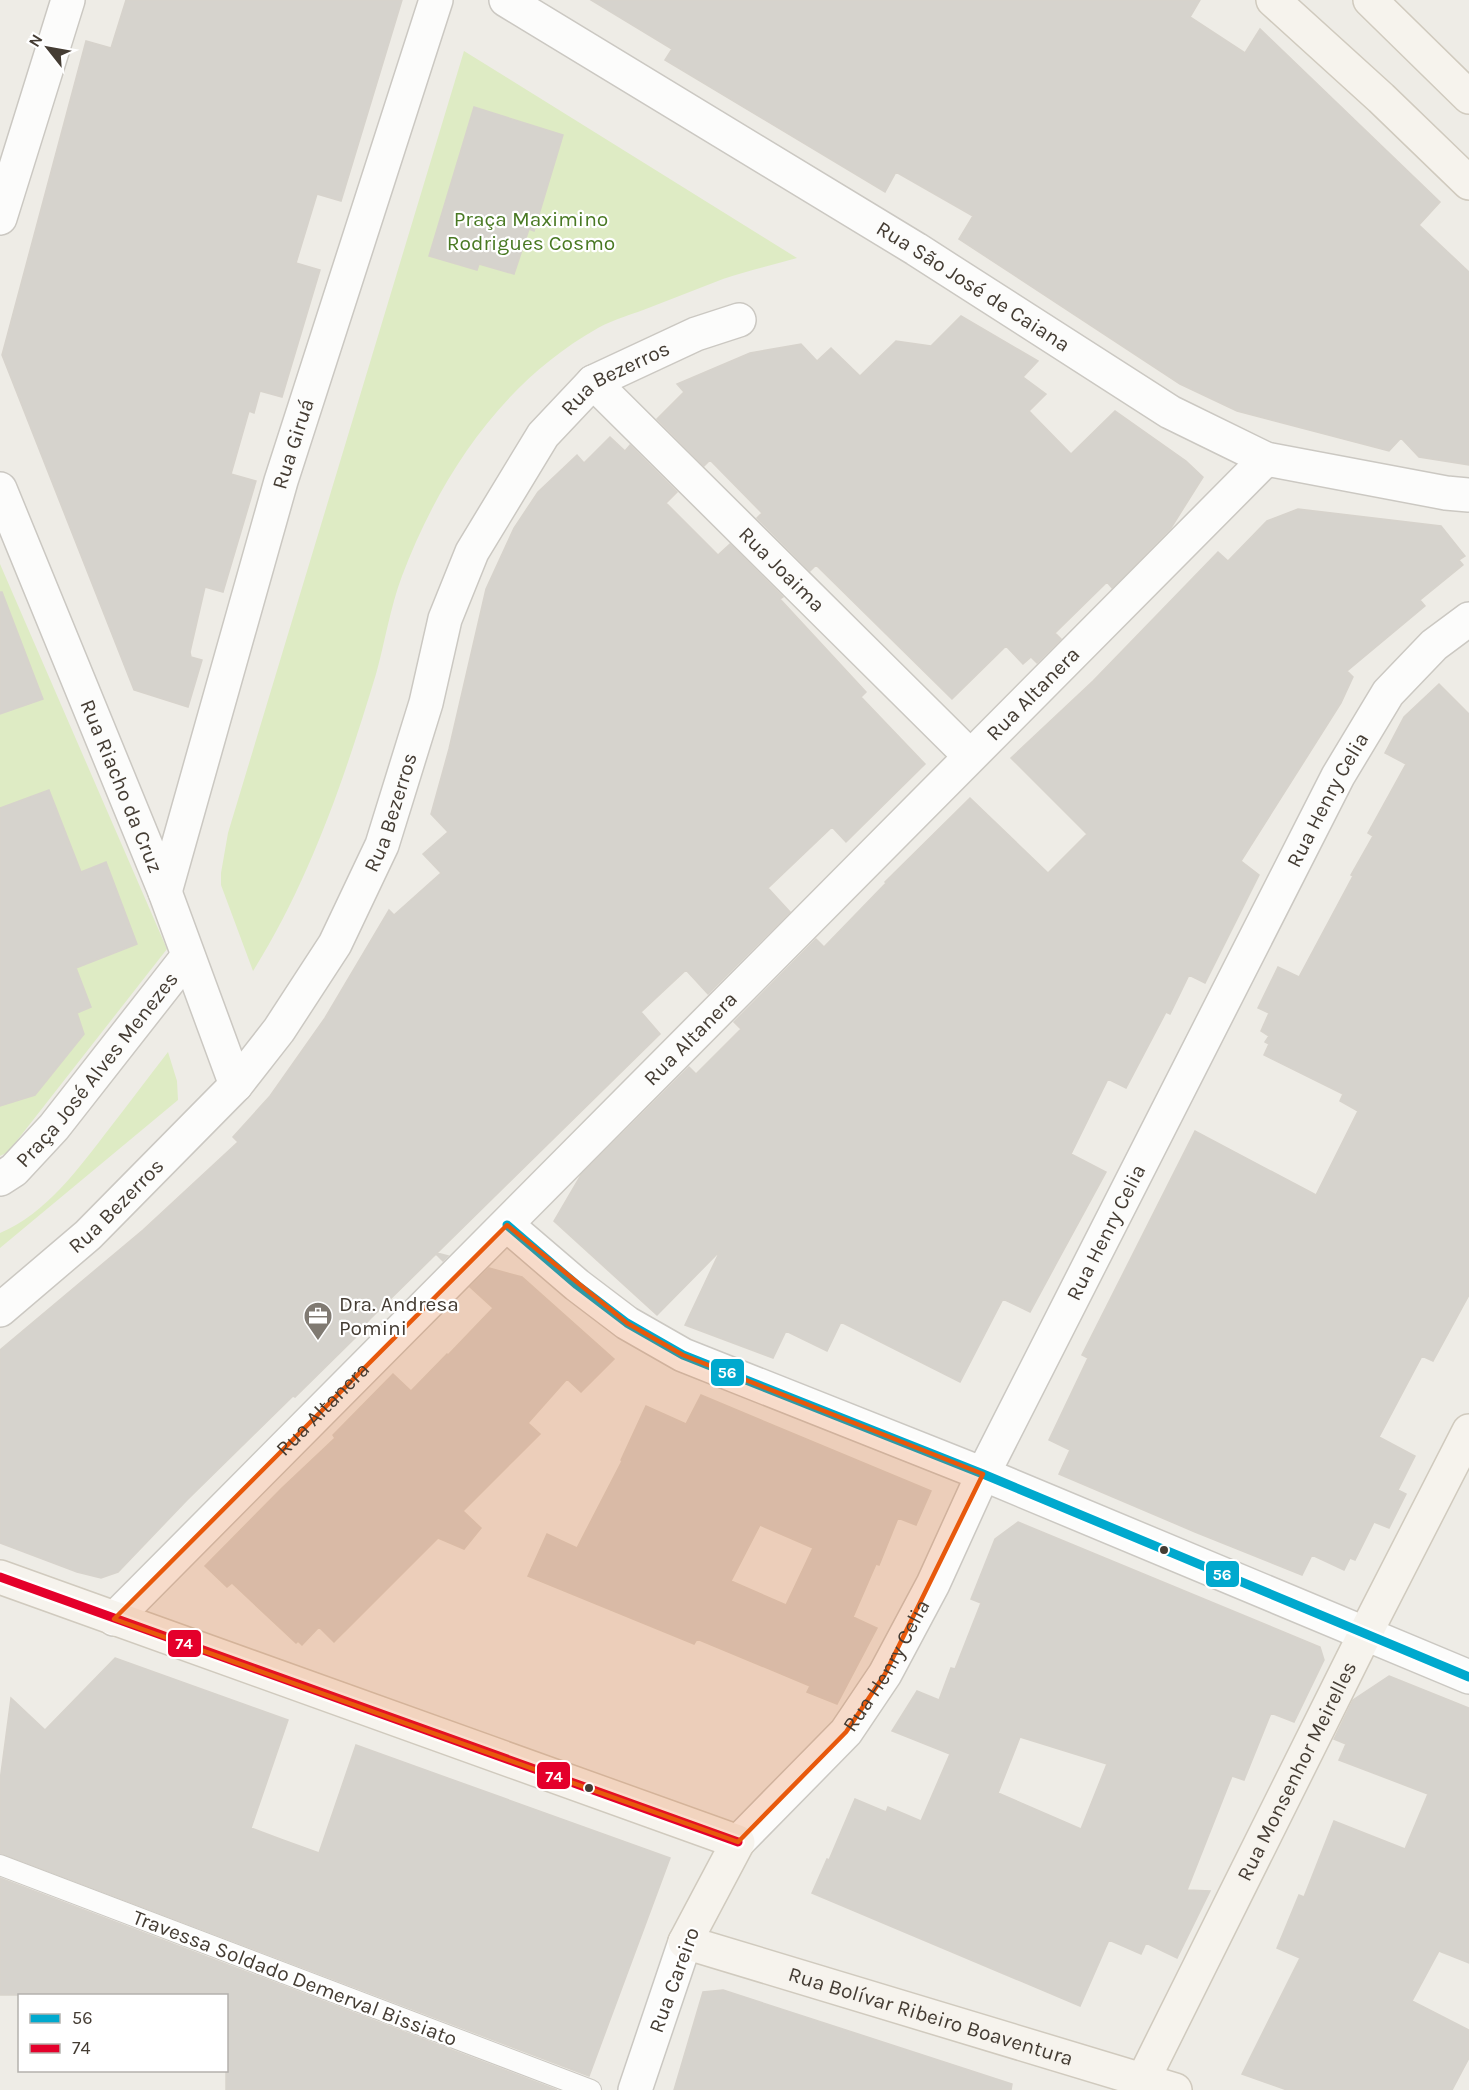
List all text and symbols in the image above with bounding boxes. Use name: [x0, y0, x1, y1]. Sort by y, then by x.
north arrow: [18, 18, 78, 78]
text: N: [24, 31, 47, 50]
park label: Praça Maximino Rodrigues Cosmo: [447, 207, 615, 255]
street label: Rua São José de Caiana: [872, 216, 1074, 357]
street label: Rua Bezerros: [556, 336, 673, 420]
street label: Rua Giruá: [267, 396, 319, 492]
street label: Rua Joaima: [734, 522, 830, 617]
street label: Rua Altanera: [981, 642, 1084, 746]
street label: Rua Riacho da Cruz: [75, 696, 168, 876]
street label: Rua Henry Celia: [1282, 728, 1373, 871]
street label: Rua Bezerros: [359, 750, 422, 876]
street label: Praça José Alves Menezes: [11, 967, 183, 1172]
street label: Rua Altanera: [639, 987, 742, 1090]
street label: Rua Bezerros: [64, 1154, 169, 1258]
street label: Rua Henry Celia: [1061, 1160, 1150, 1304]
place label: Dra. Andresa Pomini: [339, 1292, 459, 1340]
office icon: Dra. Andresa Pomini: [302, 1300, 334, 1342]
street label: Rua Altanera: [271, 1357, 374, 1461]
line badge: 56: [710, 1358, 745, 1387]
text: 56: [717, 1363, 737, 1382]
unlabelled marker: [1158, 1544, 1170, 1556]
line badge: 56: [1205, 1560, 1240, 1588]
text: 56: [1212, 1565, 1232, 1584]
street label: Rua Henry Celia: [838, 1595, 934, 1736]
line badge: 74: [167, 1629, 202, 1658]
text: 74: [175, 1634, 193, 1653]
street label: Rua Monsenhor Meirelles: [1232, 1657, 1361, 1885]
line badge: 74: [536, 1761, 571, 1790]
text: 74: [545, 1767, 563, 1786]
unlabelled marker: [583, 1782, 595, 1794]
street label: Travessa Soldado Demerval Bissiato: [130, 1905, 460, 2051]
street label: Rua Careiro: [644, 1924, 704, 2036]
street label: Rua Bolívar Ribeiro Boaventura: [785, 1962, 1076, 2071]
legend: [18, 1994, 228, 2072]
text: 56: [72, 2007, 92, 2029]
text: 74: [72, 2037, 91, 2059]

